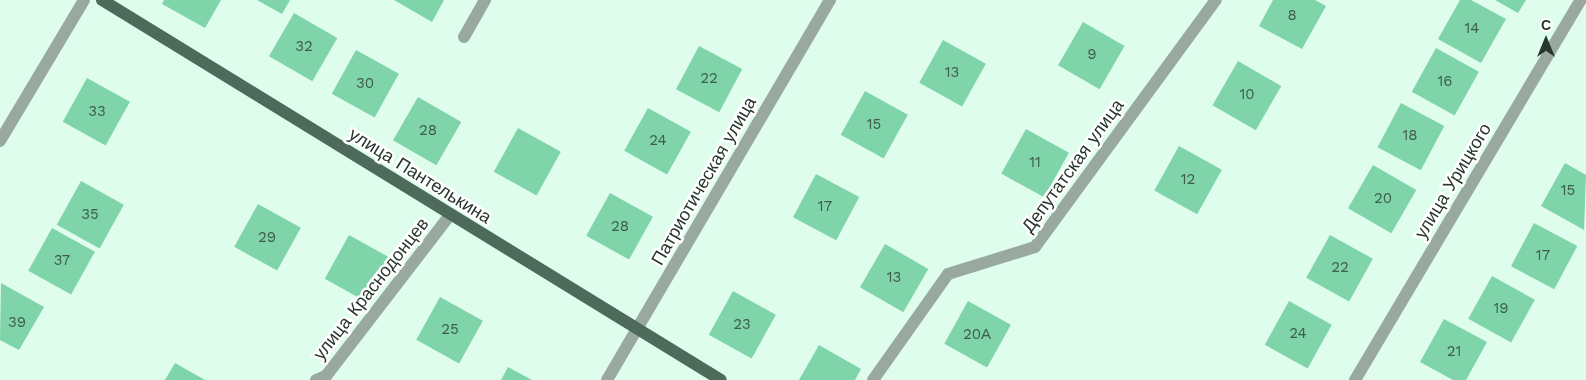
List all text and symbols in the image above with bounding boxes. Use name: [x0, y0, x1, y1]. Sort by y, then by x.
house number: 8: [1287, 7, 1297, 25]
north arrow: [1521, 15, 1571, 65]
text: С: [1541, 17, 1551, 33]
house number: 14: [1464, 20, 1480, 38]
house number: 32: [295, 38, 313, 56]
house number: 9: [1087, 46, 1097, 64]
house number: 13: [945, 64, 959, 82]
house number: 22: [700, 70, 718, 88]
house number: 16: [1438, 73, 1452, 91]
house number: 30: [356, 75, 374, 93]
house number: 10: [1239, 86, 1255, 104]
street label: Патриотическая улица: [647, 93, 761, 269]
street label: Депутатская улица: [1017, 95, 1129, 237]
house number: 33: [88, 103, 106, 121]
house number: 15: [867, 116, 881, 134]
street label: улица Урицкого: [1410, 119, 1496, 243]
house number: 28: [419, 122, 437, 140]
street label: улица Пантелькина: [345, 123, 495, 229]
house number: 18: [1402, 127, 1418, 145]
house number: 24: [649, 132, 667, 150]
house number: 11: [1029, 154, 1041, 172]
house number: 12: [1181, 171, 1195, 189]
house number: 15: [1561, 182, 1575, 200]
house number: 20: [1374, 190, 1392, 208]
house number: 17: [818, 198, 832, 216]
house number: 35: [81, 206, 99, 224]
street label: улица Краснодонцев: [309, 213, 433, 365]
house number: 28: [611, 218, 629, 236]
house number: 29: [258, 229, 276, 247]
house number: 17: [1536, 247, 1550, 265]
house number: 37: [54, 252, 70, 270]
house number: 22: [1331, 259, 1349, 277]
house number: 13: [887, 269, 901, 287]
house number: 19: [1493, 300, 1509, 318]
house number: 39: [8, 314, 26, 332]
house number: 23: [733, 316, 751, 334]
house number: 25: [441, 321, 459, 339]
house number: 24: [1289, 325, 1307, 343]
house number: 20А: [963, 326, 991, 344]
house number: 21: [1447, 343, 1461, 361]

